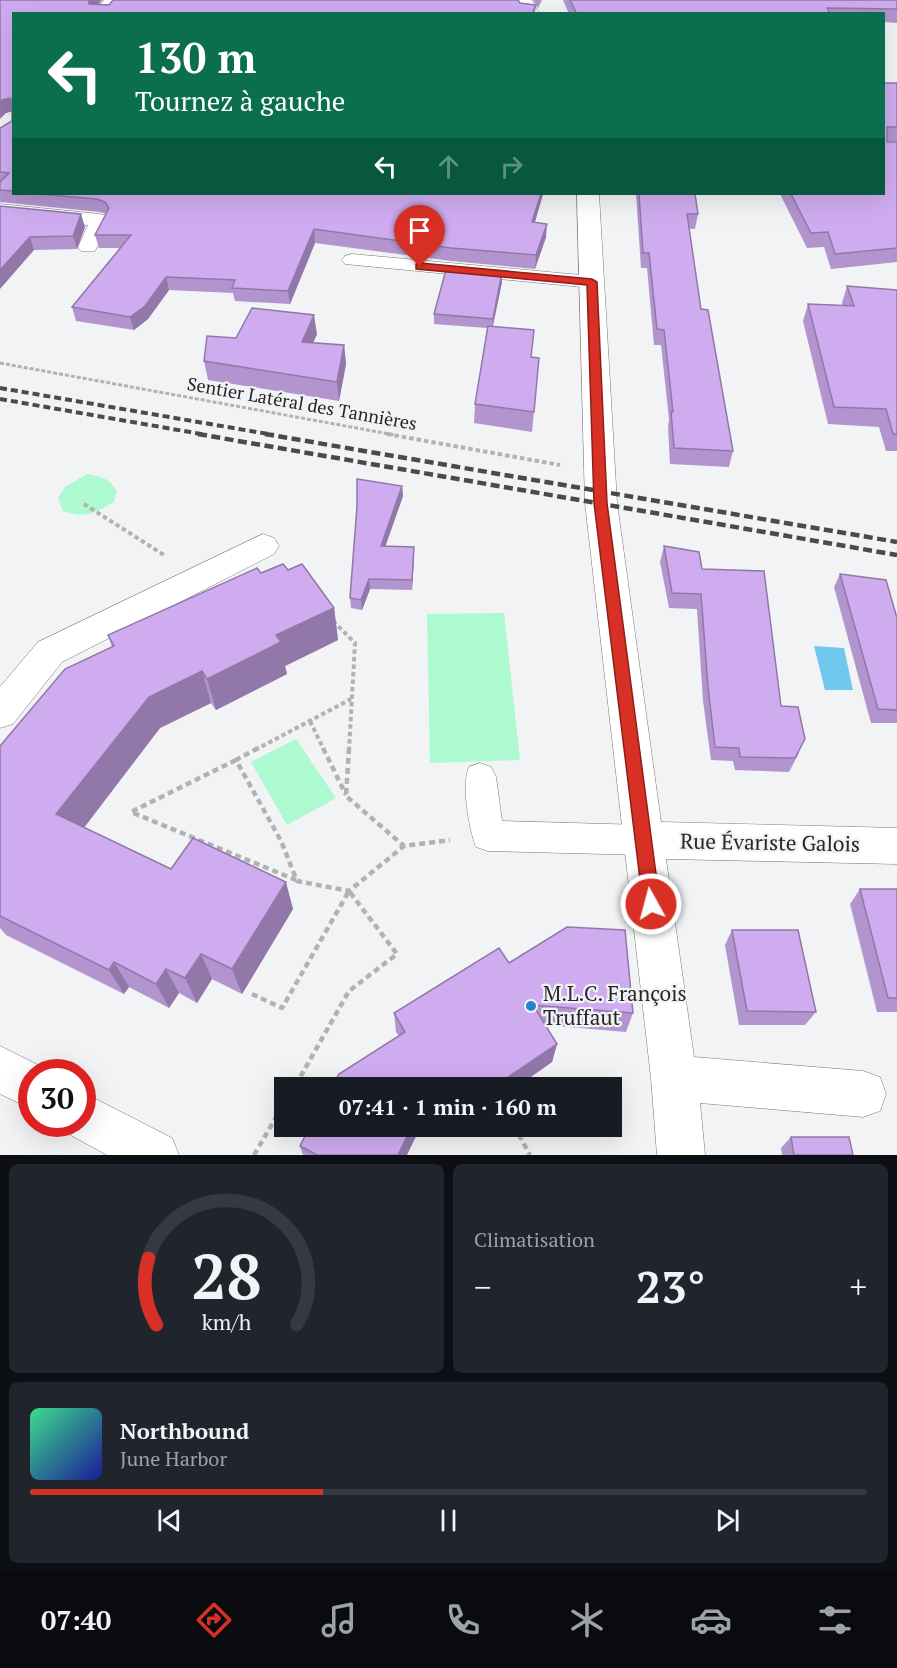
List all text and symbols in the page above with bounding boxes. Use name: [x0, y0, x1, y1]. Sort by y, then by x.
text: 130 m: [135, 29, 256, 85]
icon: left: [36, 36, 114, 114]
text: Tournez à gauche: [135, 83, 345, 119]
icon: left: [369, 150, 402, 183]
icon: ahead: [432, 150, 465, 183]
icon: right: [495, 150, 528, 183]
pin: [394, 205, 445, 267]
icon: arrive: [403, 214, 436, 247]
street label: Sentier Latéral des Tannières: [185, 371, 419, 435]
street label: Rue Évariste Galois: [680, 826, 860, 858]
position arrow: [619, 872, 683, 936]
place label: M.L.C. François Truffaut: [543, 979, 687, 1031]
marker: M.L.C. François Truffaut: [524, 999, 538, 1013]
speed limit sign: 30: [18, 1059, 96, 1137]
text: 07:41 · 1 min · 160 m: [339, 1092, 557, 1121]
text: Climatisation: [474, 1226, 595, 1253]
text: 28: [191, 1234, 262, 1317]
text: 23°: [636, 1256, 705, 1316]
text: −: [474, 1265, 492, 1308]
text: +: [849, 1265, 867, 1308]
text: km/h: [202, 1309, 252, 1337]
text: Northbound: [120, 1416, 249, 1445]
text: June Harbor: [120, 1445, 227, 1472]
icon: previous: [153, 1504, 186, 1537]
icon: pause: [432, 1504, 465, 1537]
icon: next: [711, 1504, 744, 1537]
icon: directions: [193, 1599, 235, 1641]
icon: music: [318, 1599, 360, 1641]
icon: phone: [442, 1599, 484, 1641]
icon: climate: [566, 1599, 608, 1641]
icon: car: [690, 1599, 732, 1641]
icon: filters: [814, 1599, 856, 1641]
text: 07:40: [41, 1602, 111, 1638]

